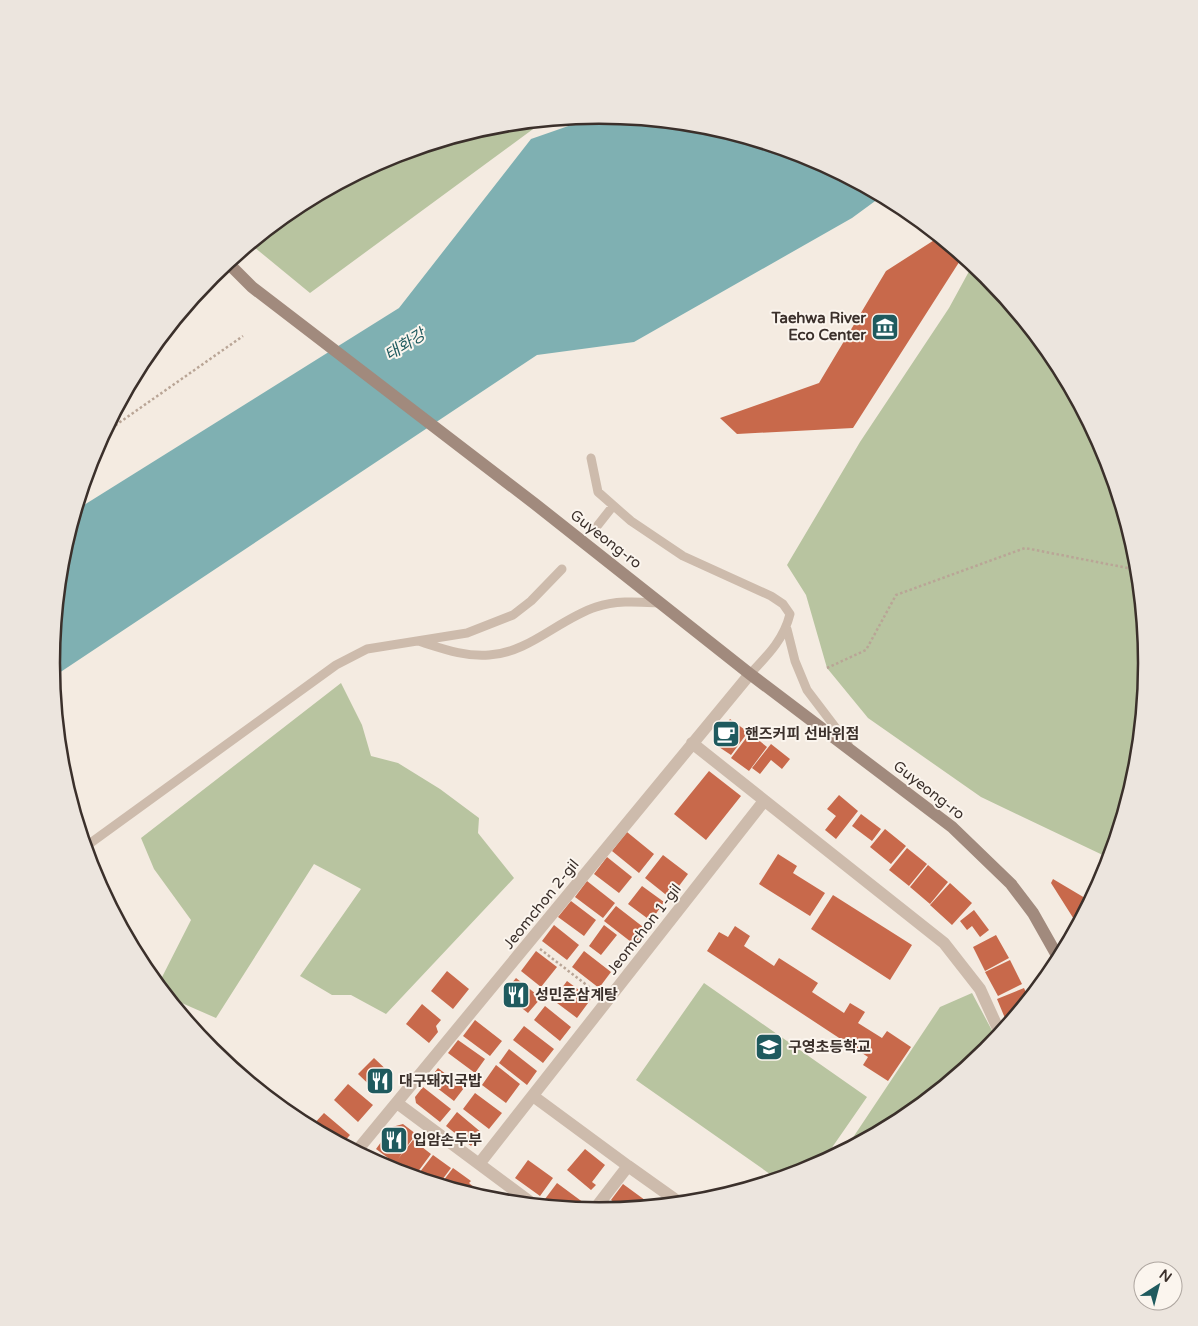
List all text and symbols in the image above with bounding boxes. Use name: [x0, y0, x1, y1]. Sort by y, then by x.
place label: Taehwa River Eco Center: [771, 309, 866, 344]
museum icon: Taehwa River Eco Center: [870, 312, 900, 342]
water label: 태화강: [381, 324, 431, 365]
street label: Guyeong-ro: [567, 506, 645, 572]
cafe icon: 핸즈커피 선바위점: [711, 719, 741, 749]
place label: 핸즈커피 선바위점: [745, 725, 859, 743]
street label: Guyeong-ro: [890, 757, 968, 823]
street label: Jeomchon 2-gil: [499, 856, 583, 952]
street label: Jeomchon 1-gil: [603, 880, 685, 978]
restaurant icon: 성민준삼계탕: [501, 980, 531, 1010]
place label: 성민준삼계탕: [535, 986, 618, 1004]
school or university icon: 구영초등학교: [754, 1032, 784, 1062]
place label: 구영초등학교: [788, 1038, 871, 1056]
restaurant icon: 대구돼지국밥: [365, 1066, 395, 1096]
place label: 대구돼지국밥: [399, 1072, 482, 1090]
restaurant icon: 입암손두부: [379, 1125, 409, 1155]
place label: 입암손두부: [413, 1131, 482, 1149]
north arrow: [1133, 1261, 1183, 1311]
text: N: [1156, 1266, 1175, 1286]

